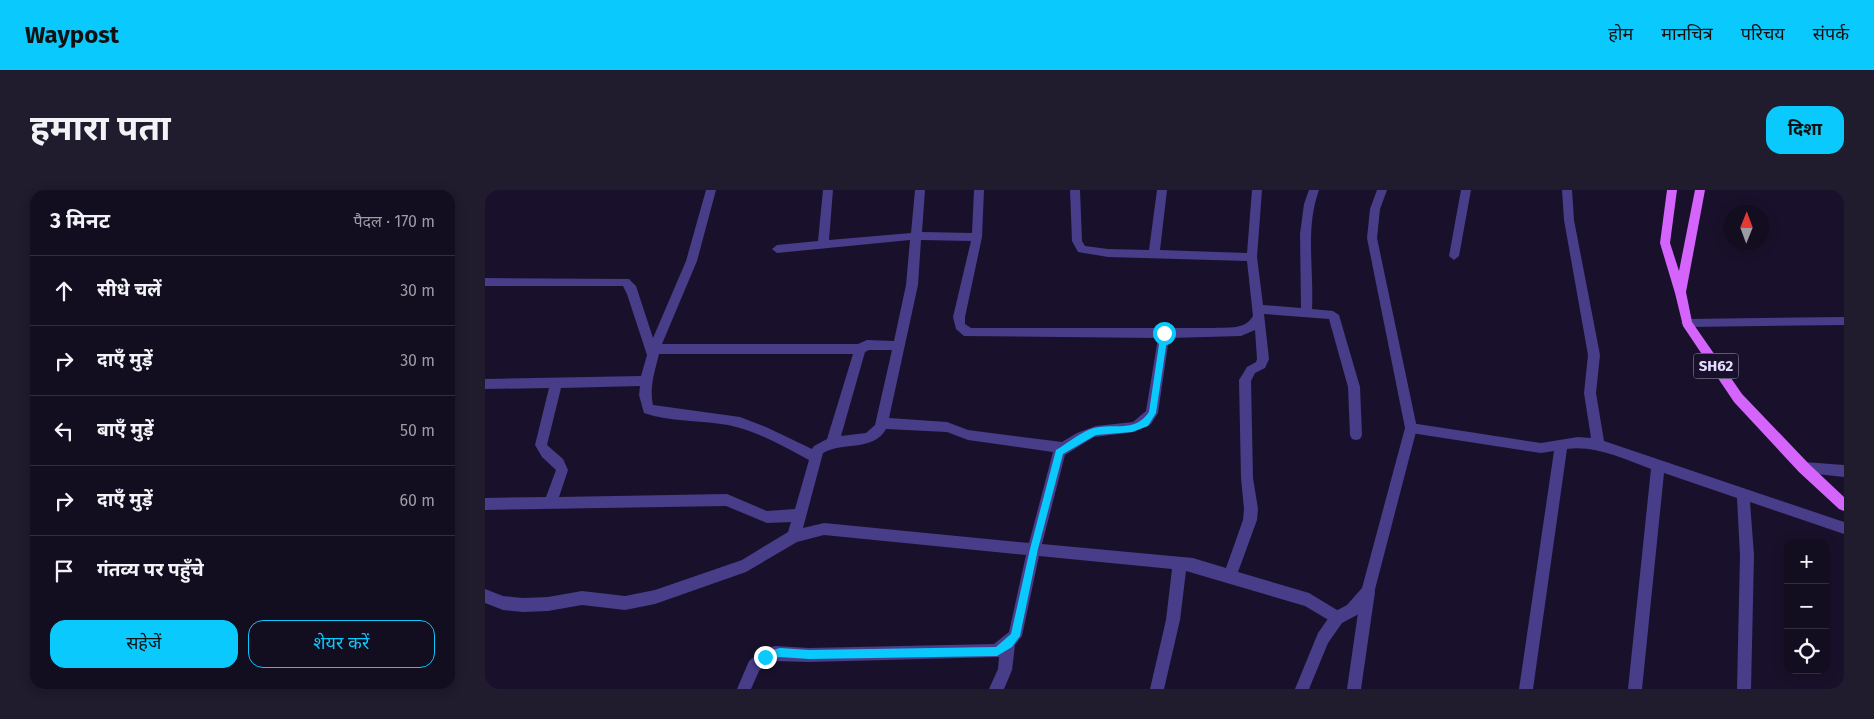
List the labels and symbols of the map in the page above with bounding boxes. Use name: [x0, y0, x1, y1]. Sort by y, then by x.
north arrow: [1724, 205, 1769, 250]
route start: [1153, 322, 1176, 345]
road number: SH62: [1693, 354, 1739, 378]
route end: [754, 646, 777, 669]

